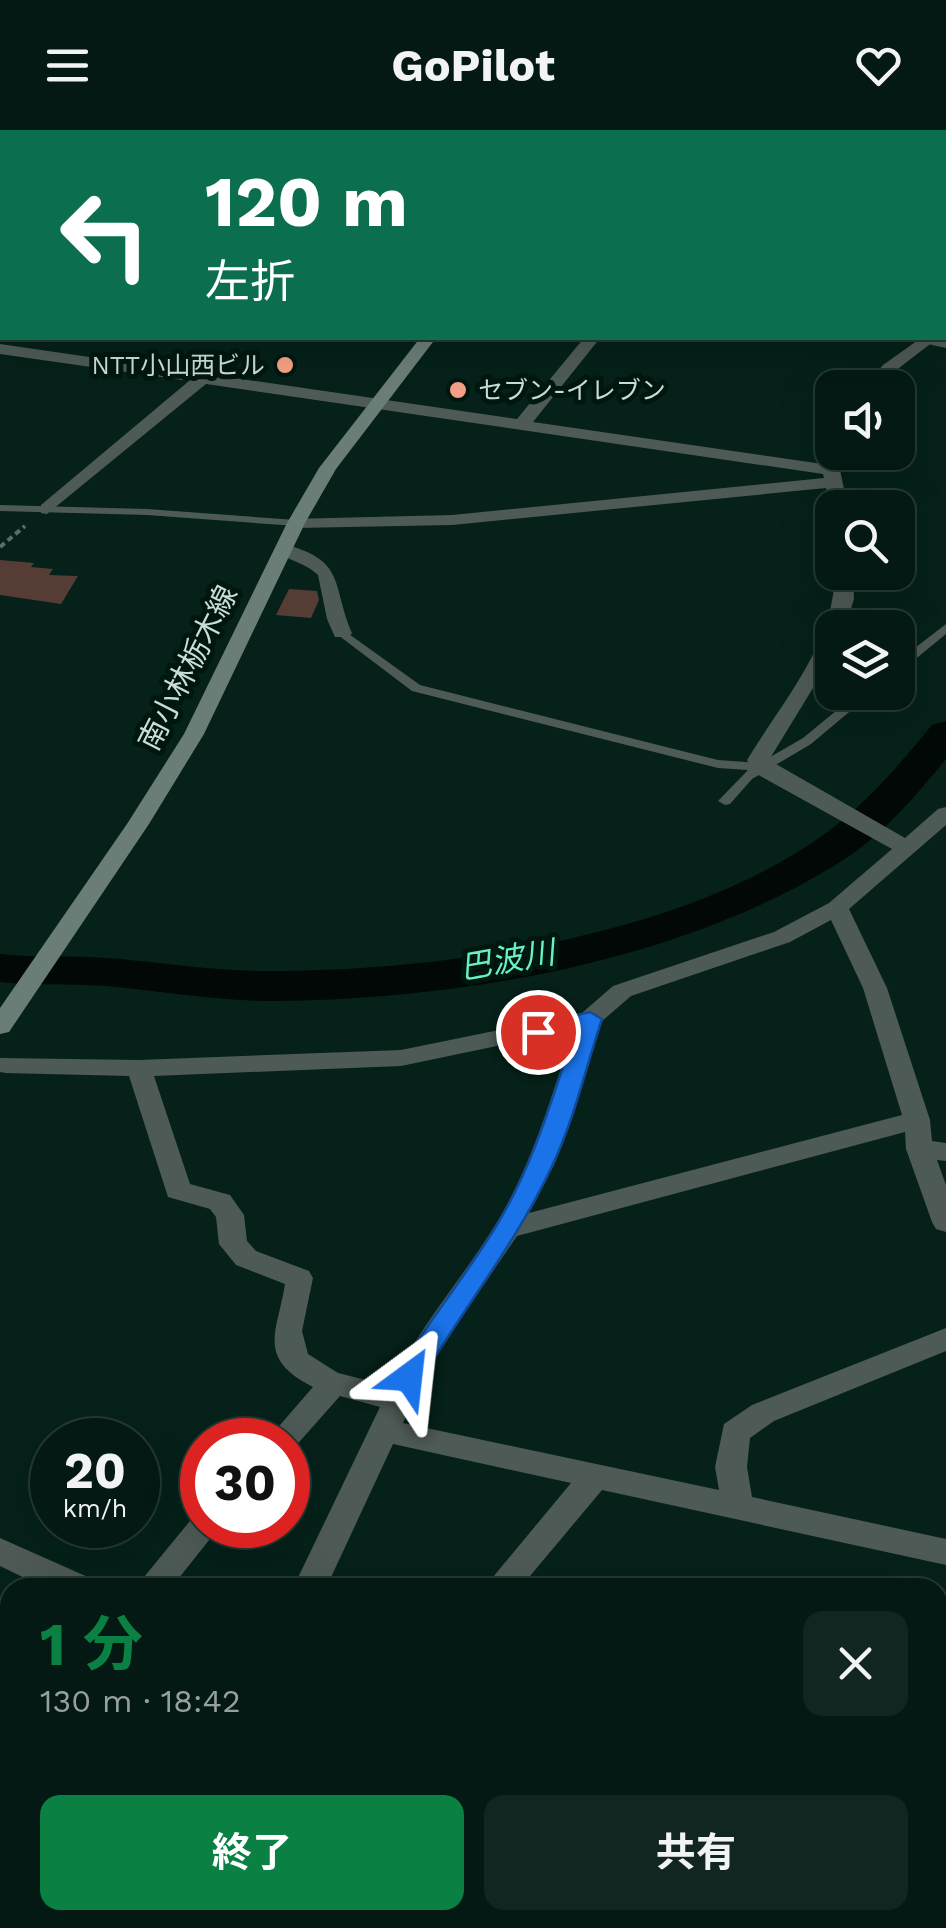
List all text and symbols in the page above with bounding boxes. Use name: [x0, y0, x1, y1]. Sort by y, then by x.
icon: menu: [40, 38, 95, 93]
icon: heart: [851, 38, 906, 93]
text: GoPilot: [391, 39, 555, 92]
text: 120 m: [205, 161, 408, 243]
icon: left: [40, 170, 170, 300]
text: 左折: [205, 255, 295, 308]
place label: NTT小山西ビル: [91, 351, 265, 380]
marker: NTT小山西ビル: [274, 354, 296, 376]
map controls: [815, 370, 915, 710]
button: sound: [815, 370, 915, 470]
place label: セブン-イレブン: [478, 376, 666, 405]
marker: セブン-イレブン: [447, 379, 469, 401]
button: search: [815, 490, 915, 590]
street label: 南小林栃木線: [131, 580, 244, 756]
button: layers: [815, 610, 915, 710]
water label: 巴波川: [456, 932, 561, 987]
pin: [496, 990, 581, 1075]
icon: arrive: [511, 1005, 566, 1060]
position arrow: [357, 1325, 461, 1429]
speed limit sign: 30: [180, 1418, 310, 1548]
text: 20: [64, 1441, 126, 1500]
text: km/h: [63, 1494, 127, 1523]
text: 1 分: [40, 1609, 143, 1680]
button: close: [803, 1611, 908, 1716]
text: 130 m · 18:42: [40, 1682, 241, 1720]
button: 終了: [40, 1795, 464, 1910]
button: 共有: [484, 1795, 908, 1910]

